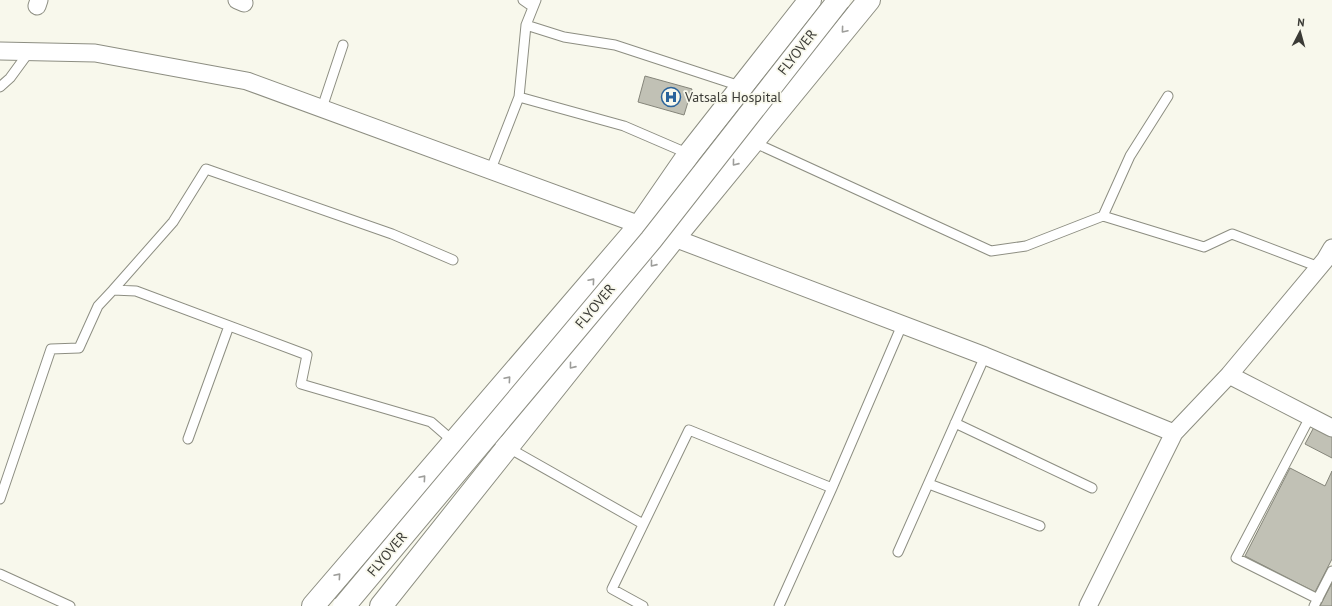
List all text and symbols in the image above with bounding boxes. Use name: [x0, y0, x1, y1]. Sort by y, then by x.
north arrow: [1280, 12, 1320, 52]
text: N: [1297, 15, 1305, 29]
street label: FLYOVER: [774, 25, 820, 79]
one-way arrow: [842, 25, 849, 33]
hospital icon: Vatsala Hospital: [660, 86, 682, 108]
place label: Vatsala Hospital: [684, 88, 781, 106]
one-way arrow: [732, 158, 739, 165]
one-way arrow: [651, 260, 658, 267]
one-way arrow: [588, 278, 595, 285]
street label: FLYOVER: [571, 280, 619, 332]
one-way arrow: [570, 361, 577, 368]
one-way arrow: [503, 377, 510, 384]
one-way arrow: [418, 475, 426, 483]
street label: FLYOVER: [363, 528, 411, 580]
one-way arrow: [334, 574, 341, 581]

